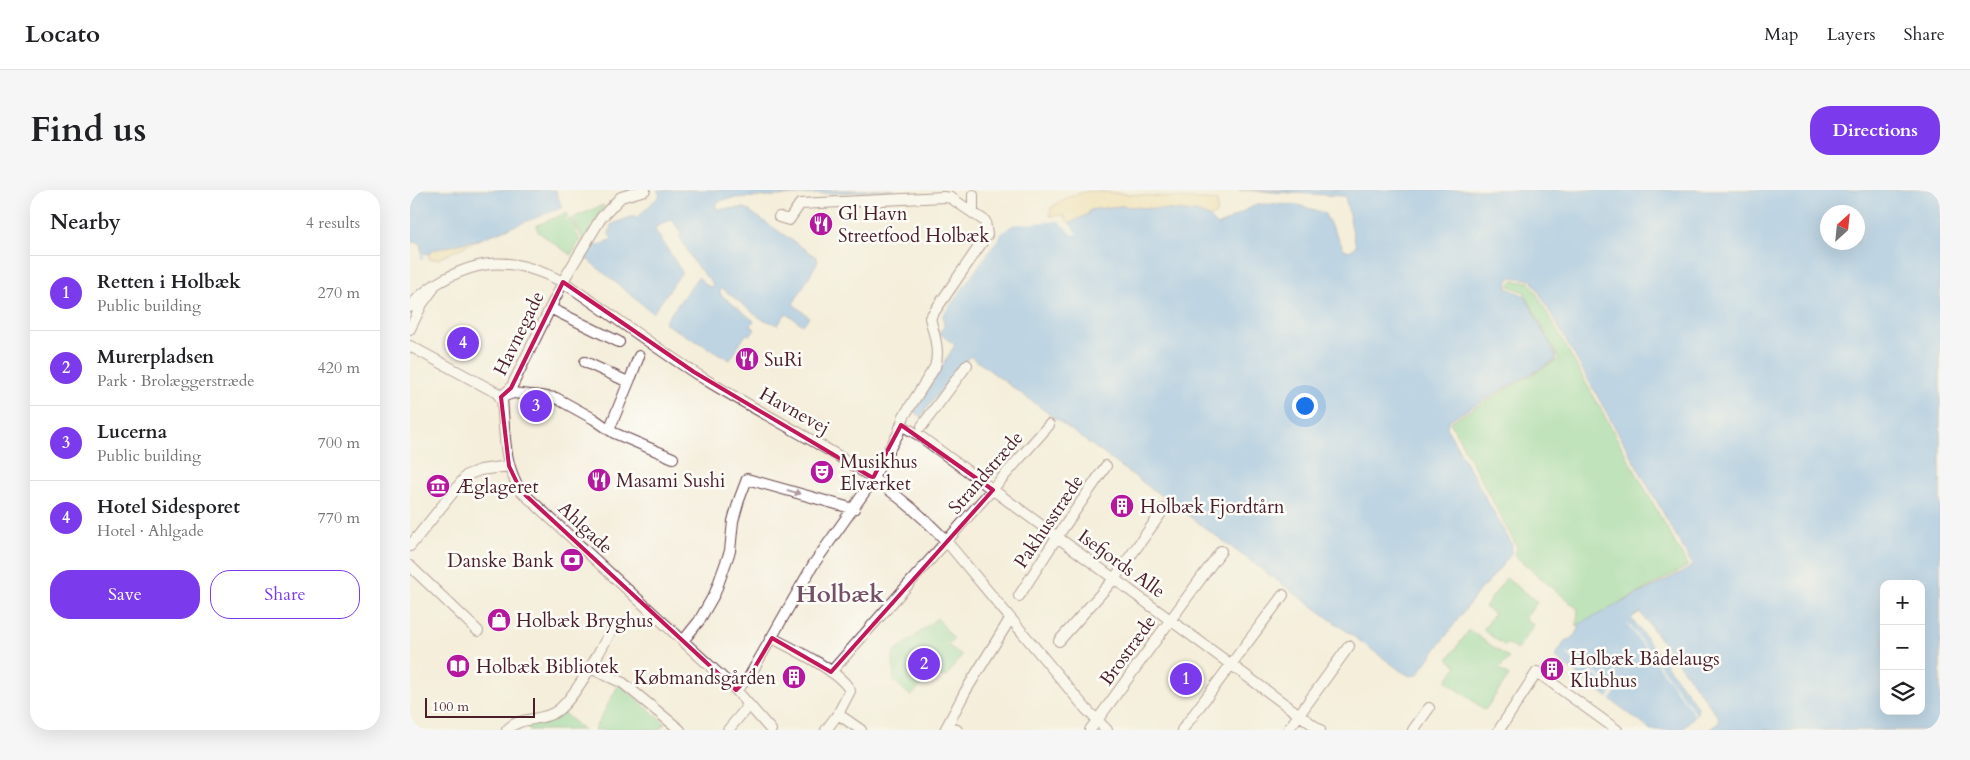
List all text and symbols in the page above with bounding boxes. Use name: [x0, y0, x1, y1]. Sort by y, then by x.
text: Locato: [25, 18, 100, 51]
text: Map: [1764, 22, 1799, 47]
text: Layers: [1827, 22, 1876, 47]
text: Share: [1904, 22, 1945, 47]
text: Find us: [30, 106, 146, 154]
button: Directions: [1810, 106, 1940, 155]
place label: Gl Havn Streetfood Holbæk: [838, 201, 990, 249]
north arrow: [1820, 205, 1865, 250]
text: Nearby: [50, 208, 121, 237]
restaurant icon: Gl Havn Streetfood Holbæk: [808, 211, 834, 237]
text: 4 results: [306, 212, 360, 234]
text: Retten i Holbæk: [97, 269, 241, 295]
text: 1: [62, 282, 70, 304]
text: 270 m: [318, 282, 360, 304]
street label: Havnegade: [487, 287, 550, 380]
text: Public building: [97, 295, 201, 317]
pin: 4: [447, 324, 479, 362]
text: Murerpladsen: [97, 344, 214, 370]
restaurant icon: SuRi: [734, 346, 760, 372]
place label: SuRi: [764, 347, 802, 373]
text: 2: [62, 357, 70, 379]
text: 420 m: [318, 357, 360, 379]
text: Park · Brolæggerstræde: [97, 370, 254, 392]
street label: Havnevej: [755, 381, 834, 441]
pin: 3: [520, 387, 552, 425]
your location: [1292, 393, 1318, 419]
text: Lucerna: [97, 419, 167, 445]
street label: Strandstræde: [942, 425, 1029, 520]
text: 3: [62, 432, 70, 454]
text: 700 m: [318, 432, 360, 454]
text: Public building: [97, 445, 201, 467]
place label: Musikhus Elværket: [840, 449, 917, 497]
theatre icon: Musikhus Elværket: [809, 459, 835, 485]
restaurant icon: Masami Sushi: [586, 467, 612, 493]
place label: Masami Sushi: [616, 468, 725, 494]
street label: Pakhusstræde: [1008, 470, 1090, 573]
museum icon: Æglageret: [425, 473, 451, 499]
place label: Æglageret: [456, 474, 538, 500]
one-way arrow: [787, 488, 802, 496]
building icon: Holbæk Fjordtårn: [1109, 493, 1135, 519]
text: Hotel Sidesporet: [97, 494, 240, 520]
place label: Holbæk Fjordtårn: [1140, 494, 1285, 520]
street label: Ahlgade: [552, 496, 618, 560]
text: 4: [62, 507, 70, 529]
text: 770 m: [318, 507, 360, 529]
text: Hotel · Ahlgade: [97, 520, 204, 542]
street label: Isefjords Alle: [1073, 523, 1170, 604]
bank icon: Danske Bank: [559, 547, 585, 573]
place label: Danske Bank: [447, 548, 555, 574]
button: Save: [50, 570, 200, 619]
button: Share: [210, 570, 360, 619]
district label: Holbæk: [796, 578, 884, 611]
map controls: [1880, 580, 1925, 715]
button: +: [1880, 580, 1925, 625]
shop icon: Holbæk Bryghus: [486, 607, 512, 633]
place label: Holbæk Bryghus: [516, 608, 653, 634]
street label: Brostræde: [1094, 610, 1162, 691]
button: −: [1880, 625, 1925, 670]
pin: 2: [908, 645, 940, 683]
place label: Holbæk Bådelaugs Klubhus: [1570, 646, 1720, 694]
library icon: Holbæk Bibliotek: [445, 653, 471, 679]
place label: Holbæk Bibliotek: [476, 654, 620, 680]
building icon: Holbæk Bådelaugs Klubhus: [1539, 656, 1565, 682]
pin: 1: [1170, 660, 1202, 698]
building icon: Købmandsgården: [781, 664, 807, 690]
place label: Købmandsgården: [634, 665, 776, 691]
button: layers: [1880, 670, 1925, 715]
scale bar: [425, 695, 535, 718]
text: 100 m: [432, 697, 469, 716]

